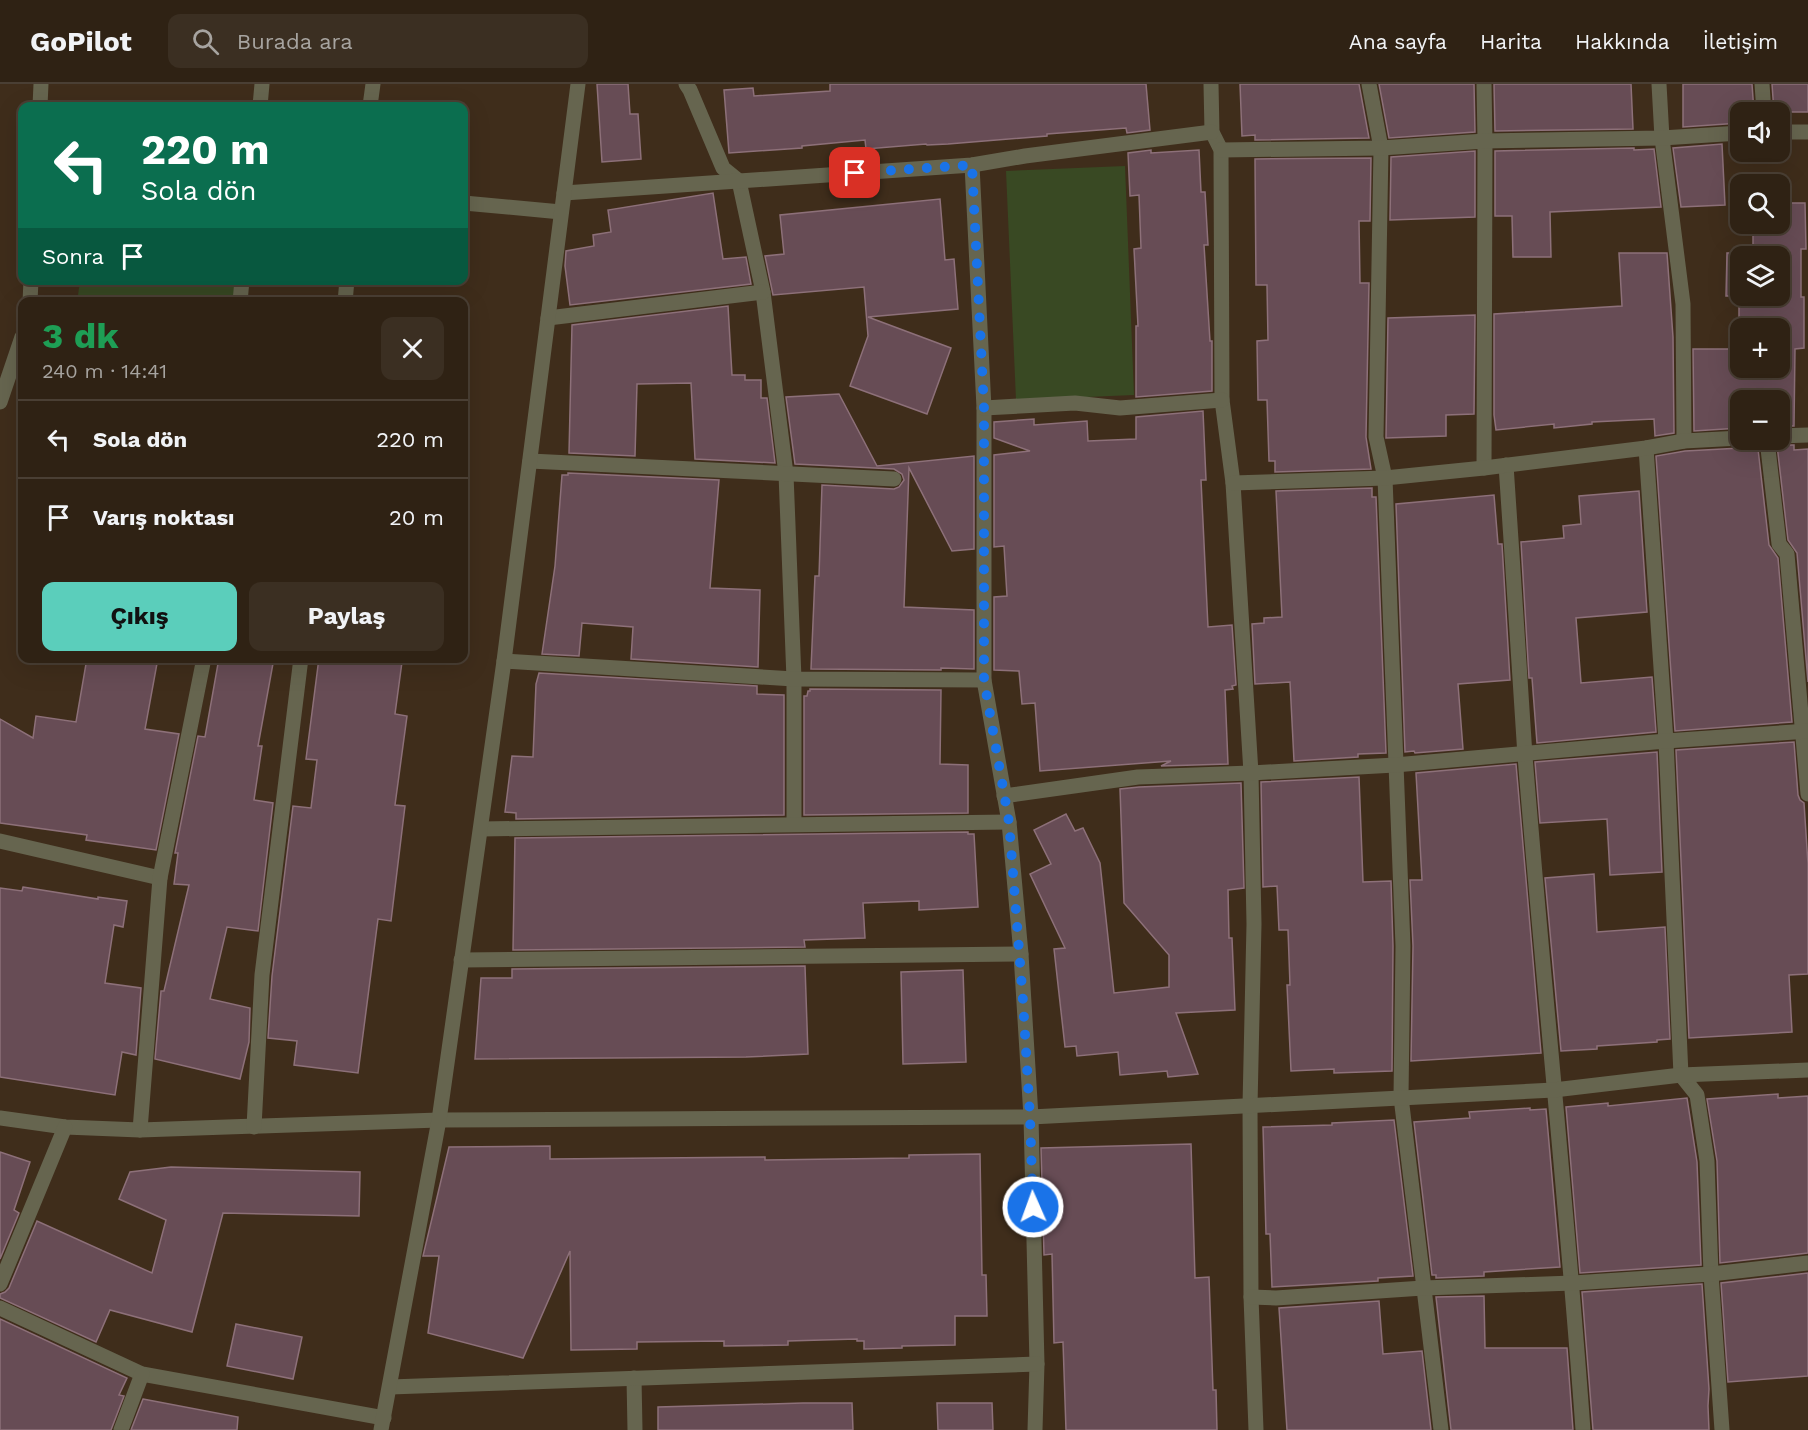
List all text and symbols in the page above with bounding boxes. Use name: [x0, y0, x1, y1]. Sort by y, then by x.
search box: [168, 14, 588, 68]
text: GoPilot: [30, 25, 132, 58]
icon: search: [189, 25, 222, 58]
text: Burada ara: [237, 29, 353, 54]
text: Ana sayfa: [1349, 29, 1447, 54]
text: Harita: [1480, 29, 1542, 54]
text: Hakkında: [1575, 29, 1670, 54]
text: İletişim: [1703, 29, 1778, 54]
map controls: [1730, 102, 1790, 450]
button: sound: [1730, 102, 1790, 162]
text: 220 m: [141, 125, 270, 174]
icon: left: [42, 126, 120, 204]
pin: [829, 147, 880, 198]
icon: arrive: [838, 156, 871, 189]
button: search: [1730, 174, 1790, 234]
text: Sola dön: [141, 175, 256, 207]
icon: arrive: [116, 240, 149, 273]
text: Sonra: [42, 244, 104, 269]
button: layers: [1730, 246, 1790, 306]
text: 3 dk: [42, 315, 119, 357]
button: close: [381, 317, 444, 380]
button: +: [1730, 318, 1790, 378]
text: 240 m · 14:41: [42, 359, 167, 383]
button: −: [1730, 390, 1790, 450]
icon: left: [42, 423, 75, 456]
text: Sola dön: [93, 427, 187, 452]
text: 220 m: [376, 427, 444, 452]
icon: arrive: [42, 501, 75, 534]
text: Varış noktası: [93, 505, 235, 530]
text: 20 m: [389, 505, 444, 530]
button: Çıkış: [42, 582, 237, 651]
button: Paylaş: [249, 582, 444, 651]
position arrow: [1001, 1175, 1065, 1239]

